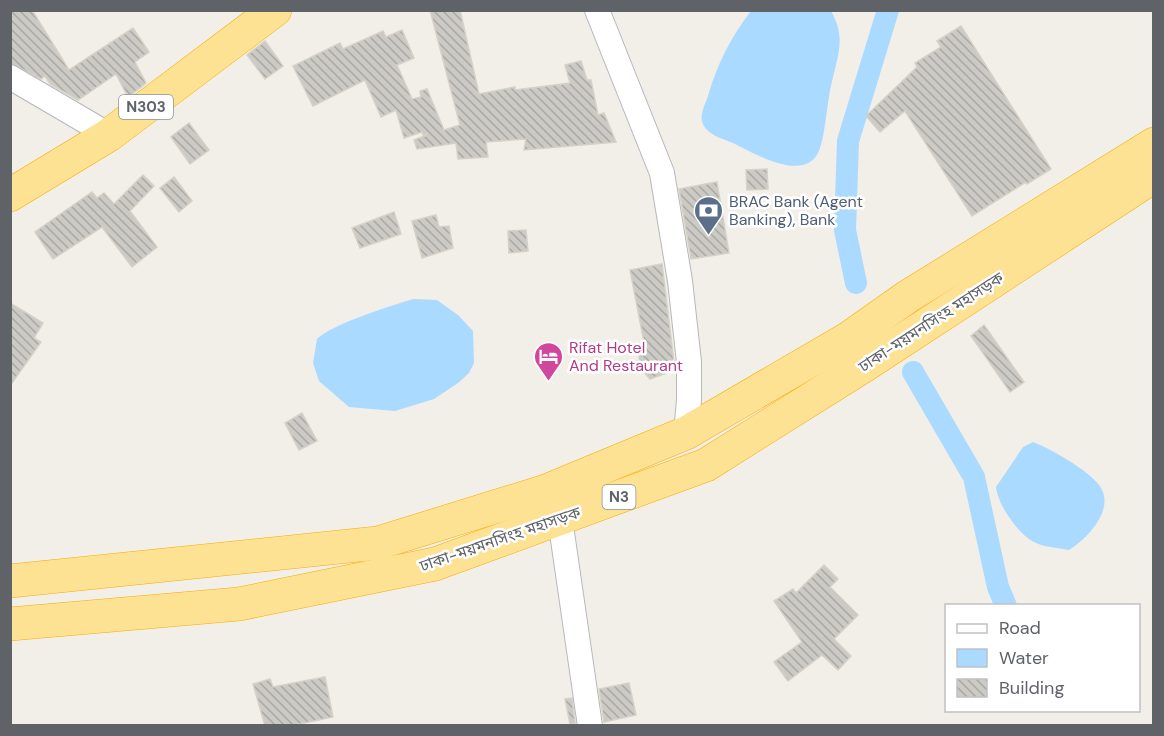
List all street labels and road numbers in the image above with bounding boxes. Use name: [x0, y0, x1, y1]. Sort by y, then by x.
road number: N303: [119, 95, 173, 119]
street label: ঢাকা-ময়মনসিংহ মহাসড়ক: [854, 267, 1008, 377]
road number: N3: [602, 485, 636, 509]
street label: ঢাকা-ময়মনসিংহ মহাসড়ক: [416, 501, 584, 577]

